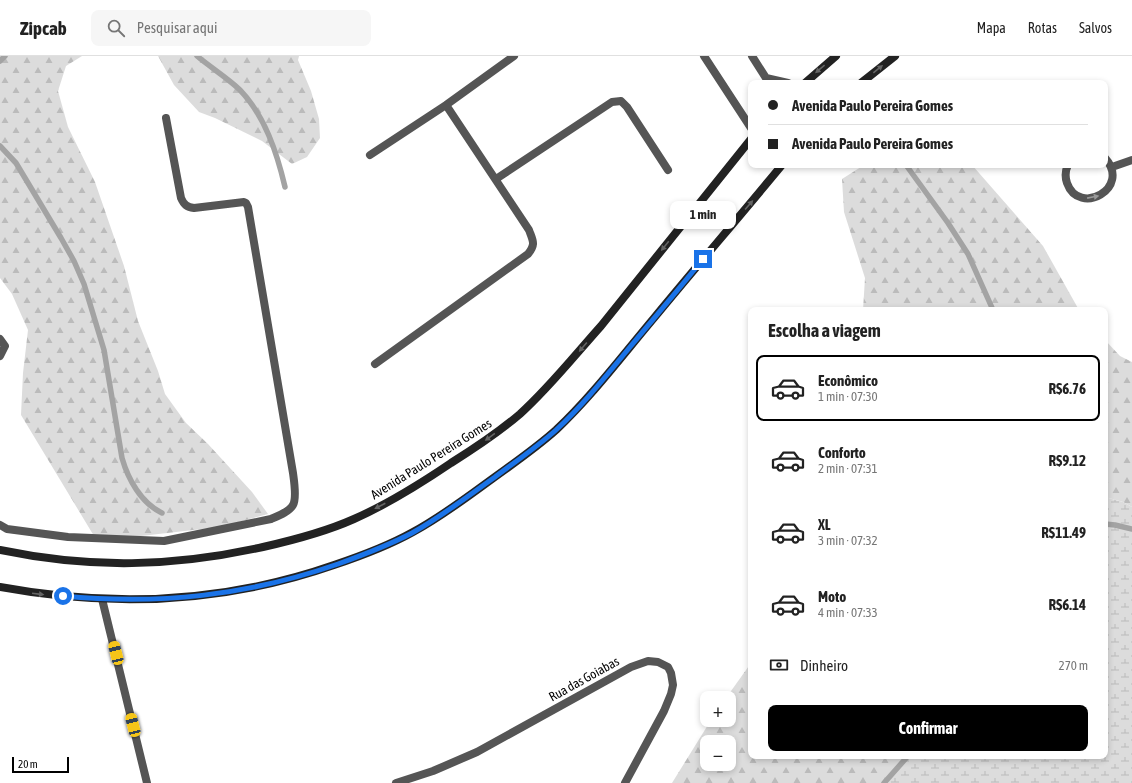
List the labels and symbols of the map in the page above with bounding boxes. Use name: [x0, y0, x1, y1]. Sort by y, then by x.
one-way arrow: [815, 65, 826, 74]
one-way arrow: [873, 65, 884, 74]
one-way arrow: [1087, 194, 1099, 200]
one-way arrow: [744, 200, 753, 210]
callout: 1 min: [670, 201, 736, 229]
one-way arrow: [660, 240, 669, 251]
route end: [694, 250, 712, 268]
one-way arrow: [578, 341, 587, 352]
street label: Avenida Paulo Pereira Gomes: [368, 415, 494, 502]
one-way arrow: [485, 433, 495, 441]
one-way arrow: [374, 503, 386, 509]
route start: [54, 587, 72, 605]
one-way arrow: [32, 591, 45, 597]
car: [107, 640, 125, 666]
street label: Rua das Goiabas: [546, 653, 622, 704]
car: [124, 712, 142, 738]
scale bar: [12, 755, 69, 774]

